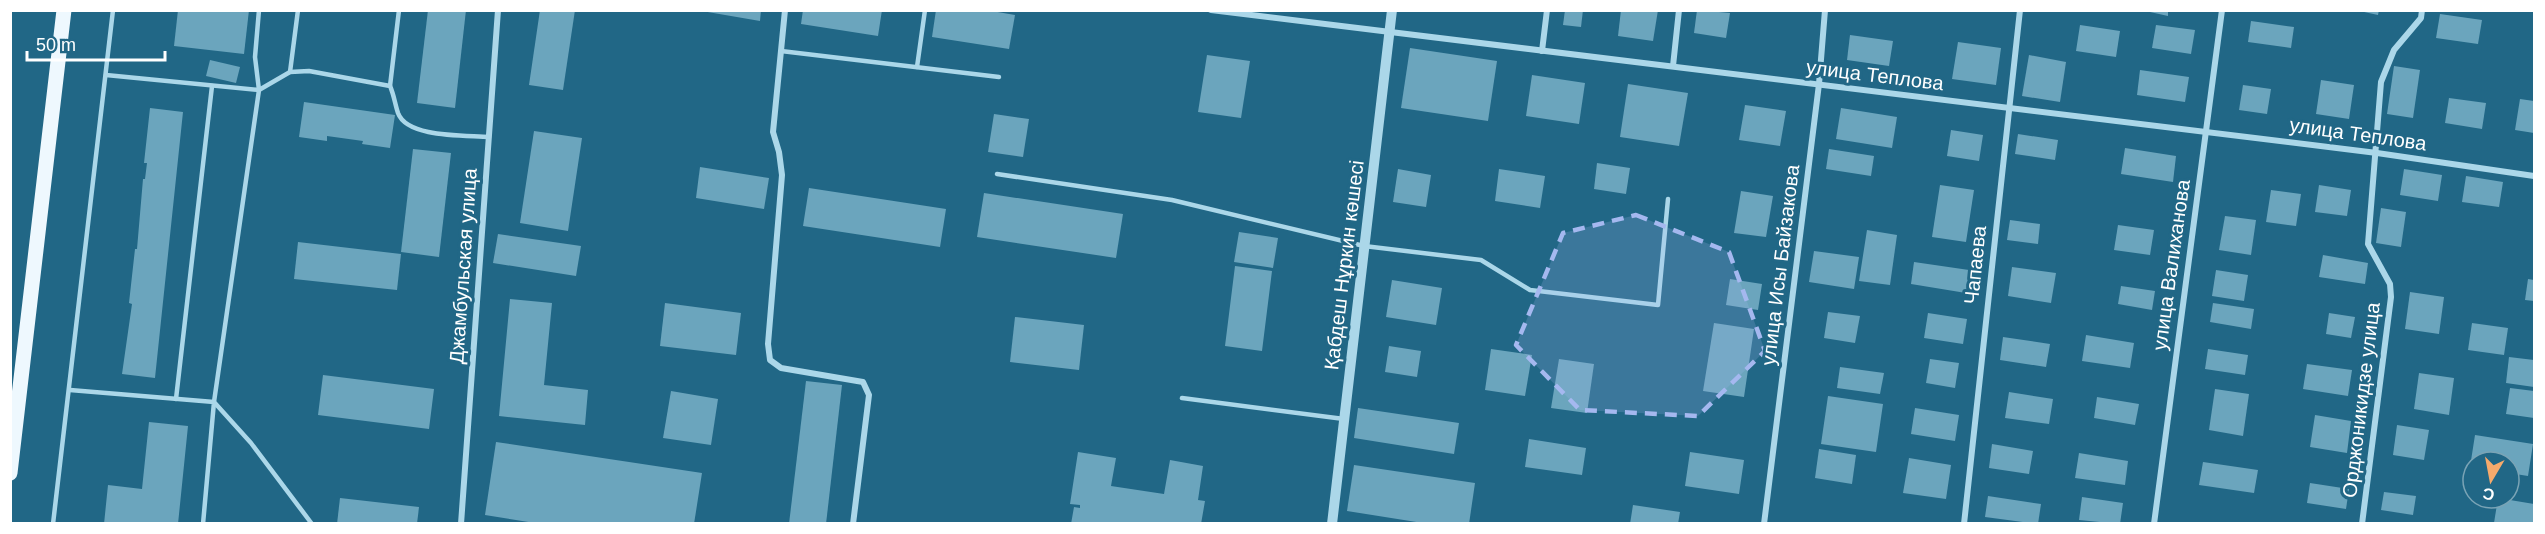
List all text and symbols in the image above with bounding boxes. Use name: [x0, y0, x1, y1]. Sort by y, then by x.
scale bar: [27, 24, 165, 62]
text: 50 m: [36, 35, 76, 55]
street label: улица Теплова: [1805, 56, 1946, 94]
street label: улица Теплова: [2288, 113, 2429, 155]
street label: Қабдеш Нұркин көшесі: [1320, 159, 1368, 371]
street label: улица Исы Байзакова: [1757, 162, 1803, 367]
street label: Джамбульская улица: [445, 167, 481, 364]
street label: улица Валиханова: [2148, 177, 2194, 352]
street label: Чапаева: [1960, 224, 1990, 305]
street label: Орджоникидзе улица: [2338, 300, 2384, 499]
north arrow: [2461, 450, 2521, 510]
text: С: [2481, 485, 2496, 504]

